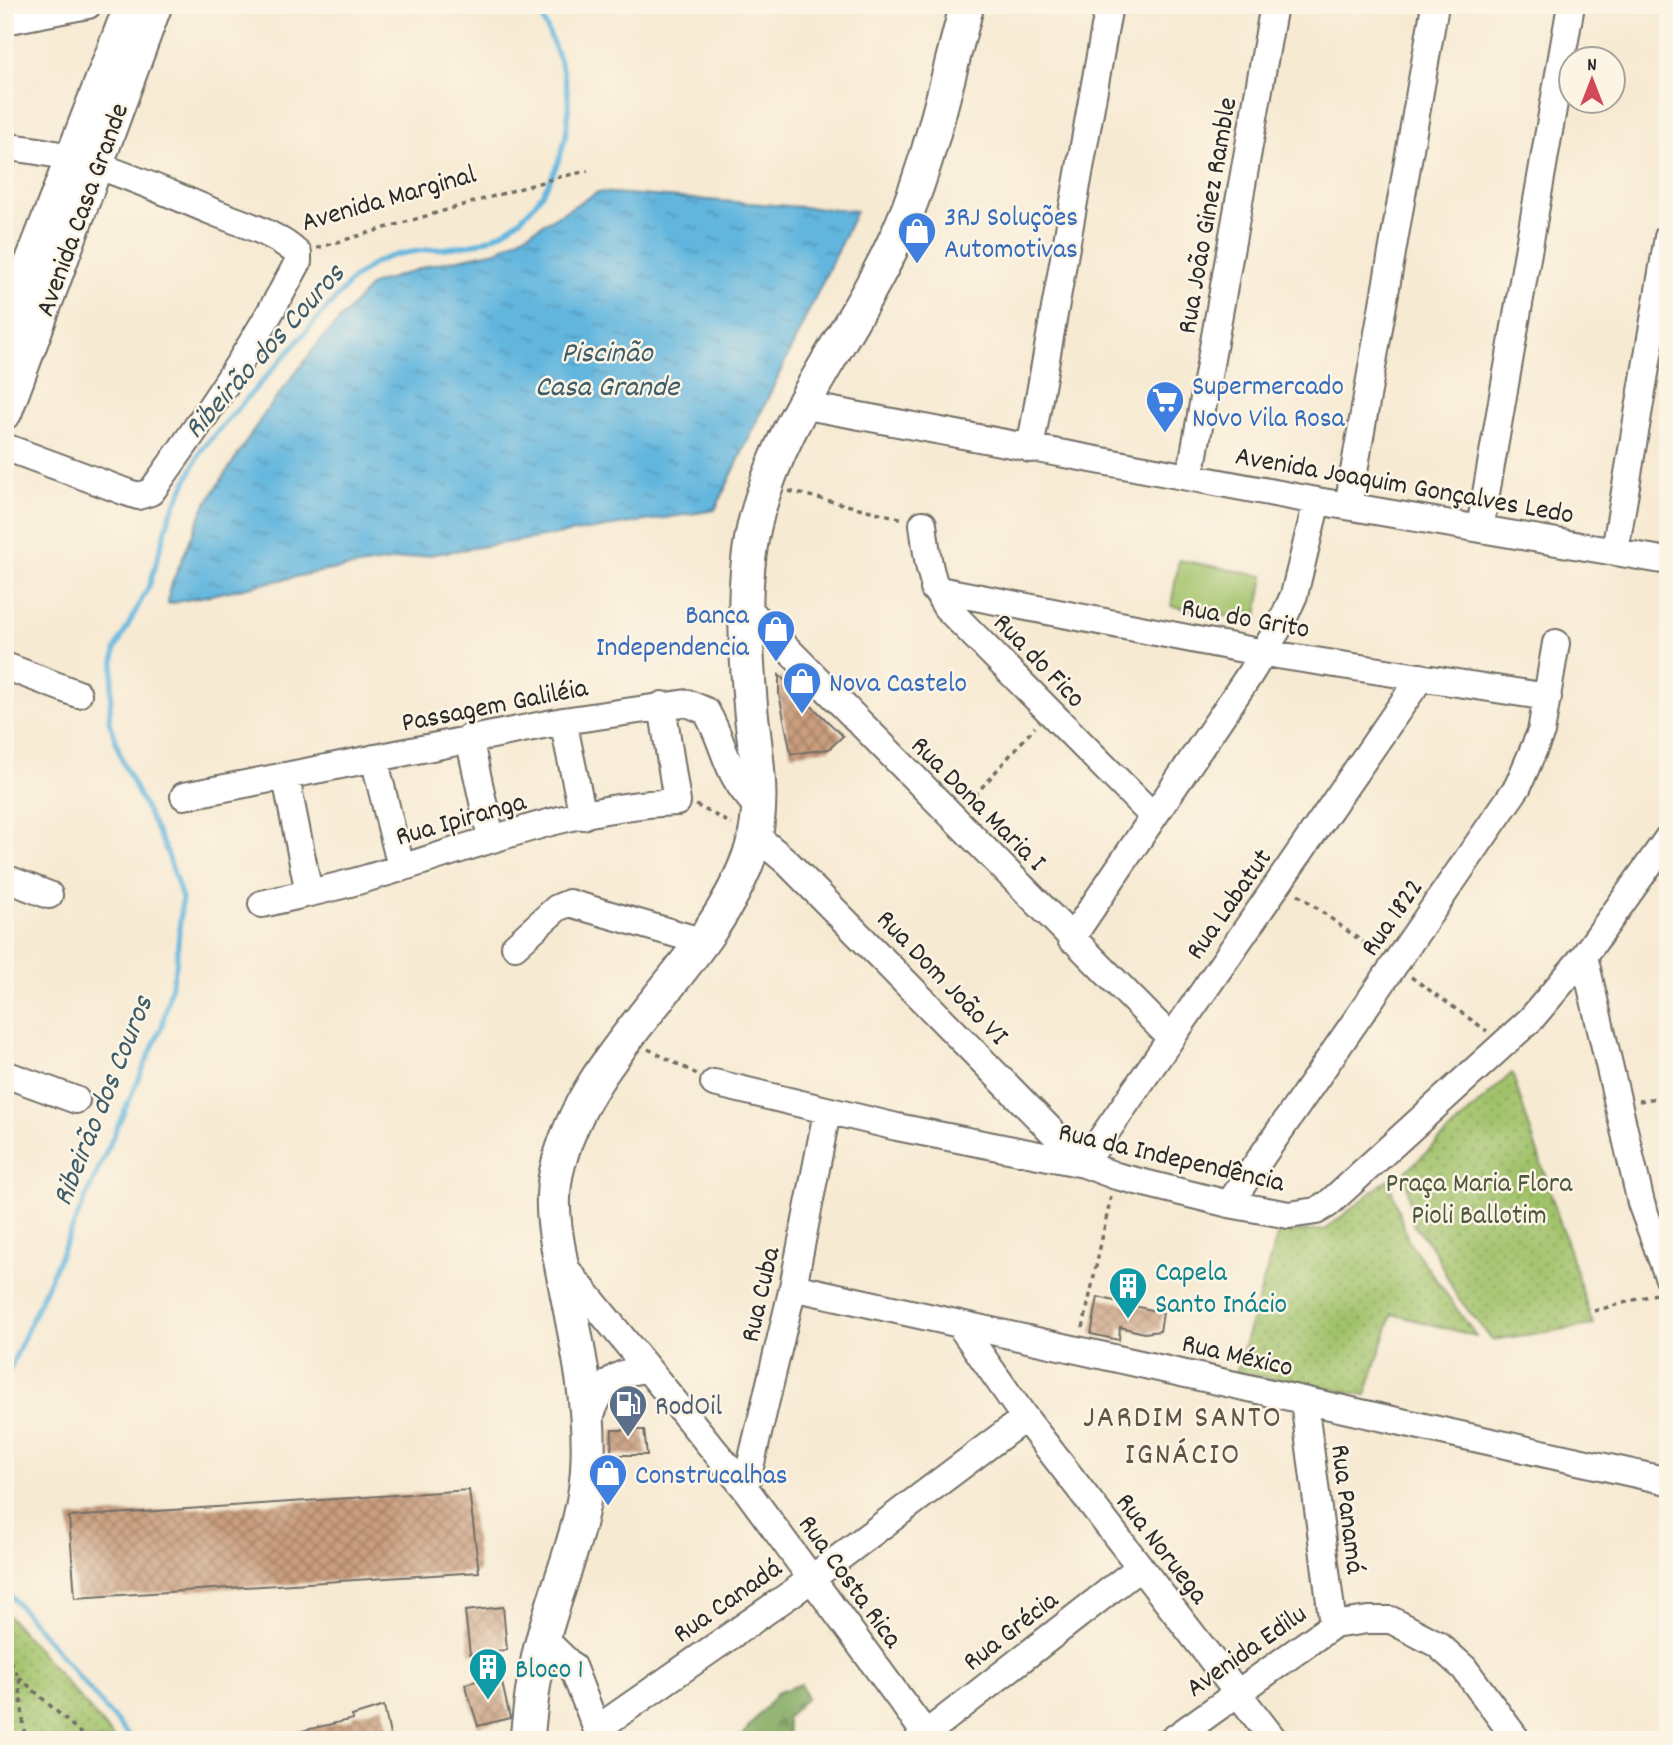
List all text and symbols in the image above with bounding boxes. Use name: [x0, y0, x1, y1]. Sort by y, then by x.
north arrow: [1558, 46, 1628, 116]
text: N: [1587, 53, 1597, 80]
street label: Rua João Ginez Ramble: [1169, 94, 1250, 337]
street label: Avenida Casa Grande: [28, 98, 142, 323]
street label: Avenida Marginal: [297, 157, 482, 245]
place label: 3RJ Soluções Automotivas: [944, 200, 1078, 272]
shop icon: 3RJ Soluções Automotivas: [896, 210, 938, 265]
water label: Ribeirão dos Couros: [176, 255, 358, 450]
water label: Piscinão Casa Grande: [535, 334, 681, 411]
place label: Supermercado Novo Vila Rosa: [1192, 369, 1346, 441]
supermarket icon: Supermercado Novo Vila Rosa: [1144, 379, 1186, 434]
street label: Avenida Joaquim Gonçalves Ledo: [1232, 438, 1577, 537]
street label: Rua do Grito: [1178, 590, 1312, 652]
place label: Banca Independencia: [596, 598, 750, 670]
street label: Rua do Fico: [982, 606, 1093, 719]
shop icon: Banca Independencia: [755, 608, 797, 663]
shop icon: Nova Castelo: [781, 660, 823, 715]
place label: Nova Castelo: [829, 666, 967, 706]
street label: Passagem Galiléia: [398, 670, 592, 746]
street label: Rua Dona Maria I: [899, 728, 1054, 883]
street label: Rua Ipiranga: [392, 784, 532, 859]
street label: Rua Labatut: [1178, 842, 1284, 970]
street label: Rua 1822: [1353, 872, 1435, 966]
street label: Rua Dom João VI: [865, 902, 1016, 1057]
water label: Ribeirão dos Couros: [43, 989, 167, 1213]
street label: Rua da Independência: [1054, 1114, 1289, 1206]
park label: Praça Maria Flora Pioli Ballotim: [1386, 1166, 1573, 1238]
street label: Rua Cuba: [733, 1243, 793, 1347]
place label: Capela Santo Inácio: [1155, 1255, 1287, 1327]
building icon: Capela Santo Inácio: [1107, 1265, 1149, 1320]
street label: Rua México: [1177, 1326, 1296, 1390]
fuel station icon: RodOil: [607, 1383, 649, 1438]
place label: RodOil: [655, 1389, 722, 1429]
district label: JARDIM SANTO IGNÁCIO: [1083, 1397, 1283, 1480]
street label: Rua Panamá: [1317, 1442, 1373, 1577]
shop icon: Construcalhas: [587, 1452, 629, 1507]
place label: Construcalhas: [635, 1458, 788, 1498]
street label: Rua Noruega: [1104, 1486, 1217, 1615]
street label: Rua Costa Rica: [786, 1508, 911, 1659]
street label: Rua Canadá: [666, 1551, 792, 1655]
street label: Rua Grécia: [956, 1582, 1069, 1683]
street label: Avenida Edilu: [1179, 1597, 1317, 1710]
building icon: Bloco 1: [467, 1646, 509, 1701]
place label: Bloco 1: [515, 1652, 584, 1692]

